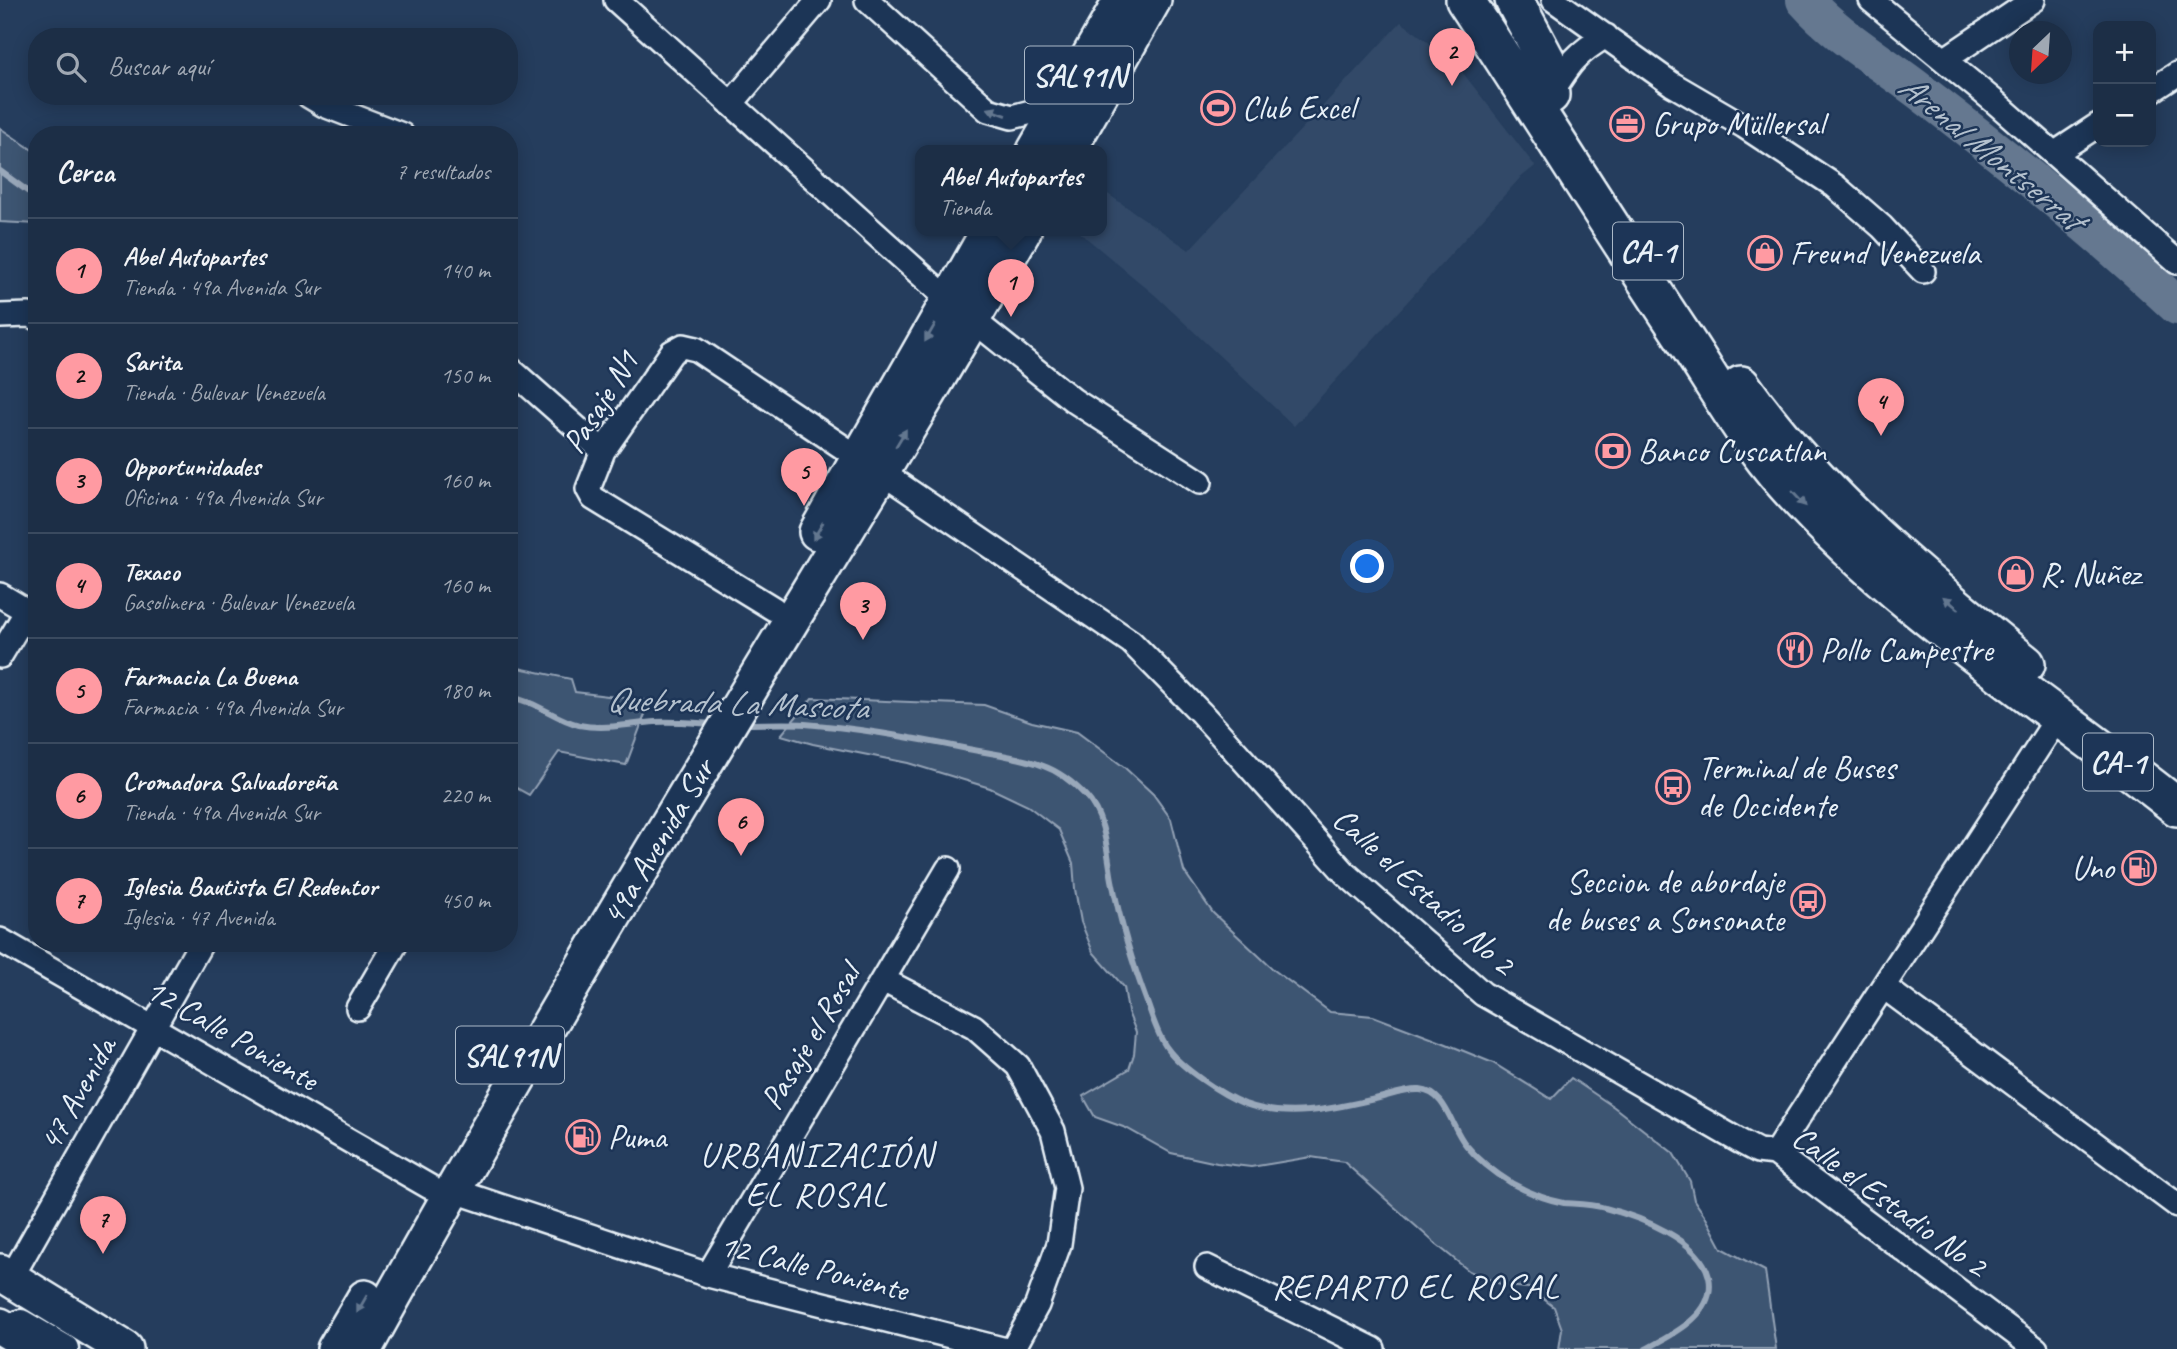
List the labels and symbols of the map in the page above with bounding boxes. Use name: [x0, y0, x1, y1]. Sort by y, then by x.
north arrow: [2009, 21, 2072, 84]
pin: 2: [1429, 28, 1475, 86]
road number: SAL91N: [1025, 46, 1133, 104]
water label: Arenal Montserrat: [1890, 64, 2099, 245]
place label: Club Excel: [1242, 87, 1360, 129]
sports icon: Club Excel: [1199, 89, 1237, 127]
place label: Grupo Müllersal: [1652, 103, 1829, 145]
office icon: Grupo Müllersal: [1608, 105, 1646, 143]
one-way arrow: [986, 106, 1007, 117]
road number: CA-1: [1613, 222, 1683, 279]
place label: Freund Venezuela: [1790, 232, 1983, 274]
shop icon: Freund Venezuela: [1746, 234, 1784, 272]
pin: 1: [988, 259, 1034, 317]
one-way arrow: [924, 323, 936, 342]
street label: Pasaje N1: [552, 341, 649, 461]
pin: 4: [1858, 378, 1904, 436]
one-way arrow: [895, 429, 908, 448]
place label: Banco Cuscatlan: [1638, 430, 1827, 472]
bank icon: Banco Cuscatlan: [1594, 432, 1632, 470]
pin: 5: [781, 448, 827, 506]
one-way arrow: [1791, 490, 1807, 508]
one-way arrow: [812, 521, 824, 540]
your location: [1350, 549, 1384, 583]
place label: R. Nuñez: [2040, 553, 2144, 595]
shop icon: R. Nuñez: [1997, 555, 2035, 593]
pin: 3: [840, 582, 886, 640]
one-way arrow: [1942, 596, 1960, 611]
place label: Pollo Campestre: [1820, 629, 1995, 671]
restaurant icon: Pollo Campestre: [1776, 631, 1814, 669]
water label: Quebrada La Mascota: [606, 676, 871, 730]
road number: CA-1: [2083, 734, 2153, 790]
place label: Terminal de Buses de Occidente: [1698, 747, 1898, 827]
street label: 49a Avenida Sur: [592, 748, 725, 933]
bus stop icon: Terminal de Buses de Occidente: [1654, 768, 1692, 806]
pin: 6: [718, 798, 764, 856]
street label: Calle el Estadio No 2: [1324, 798, 1526, 986]
place label: Uno: [2072, 847, 2116, 889]
fuel station icon: Uno: [2120, 849, 2158, 887]
place label: Seccion de abordaje de buses a Sonsonate: [1546, 861, 1786, 941]
bus stop icon: Seccion de abordaje de buses a Sonsonate: [1789, 882, 1827, 920]
street label: Pasaje el Rosal: [750, 952, 873, 1117]
street label: 12 Calle Poniente: [138, 968, 328, 1101]
road number: SAL91N: [456, 1026, 564, 1084]
street label: 47 Avenida: [29, 1028, 126, 1158]
place label: Puma: [608, 1116, 668, 1158]
street label: Calle el Estadio No 2: [1784, 1116, 1998, 1288]
fuel station icon: Puma: [564, 1118, 602, 1156]
district label: URBANIZACIÓN EL ROSAL: [700, 1132, 937, 1217]
pin: 7: [80, 1196, 126, 1254]
street label: 12 Calle Poniente: [716, 1223, 915, 1311]
district label: REPARTO EL ROSAL: [1272, 1264, 1560, 1309]
one-way arrow: [356, 1294, 368, 1313]

